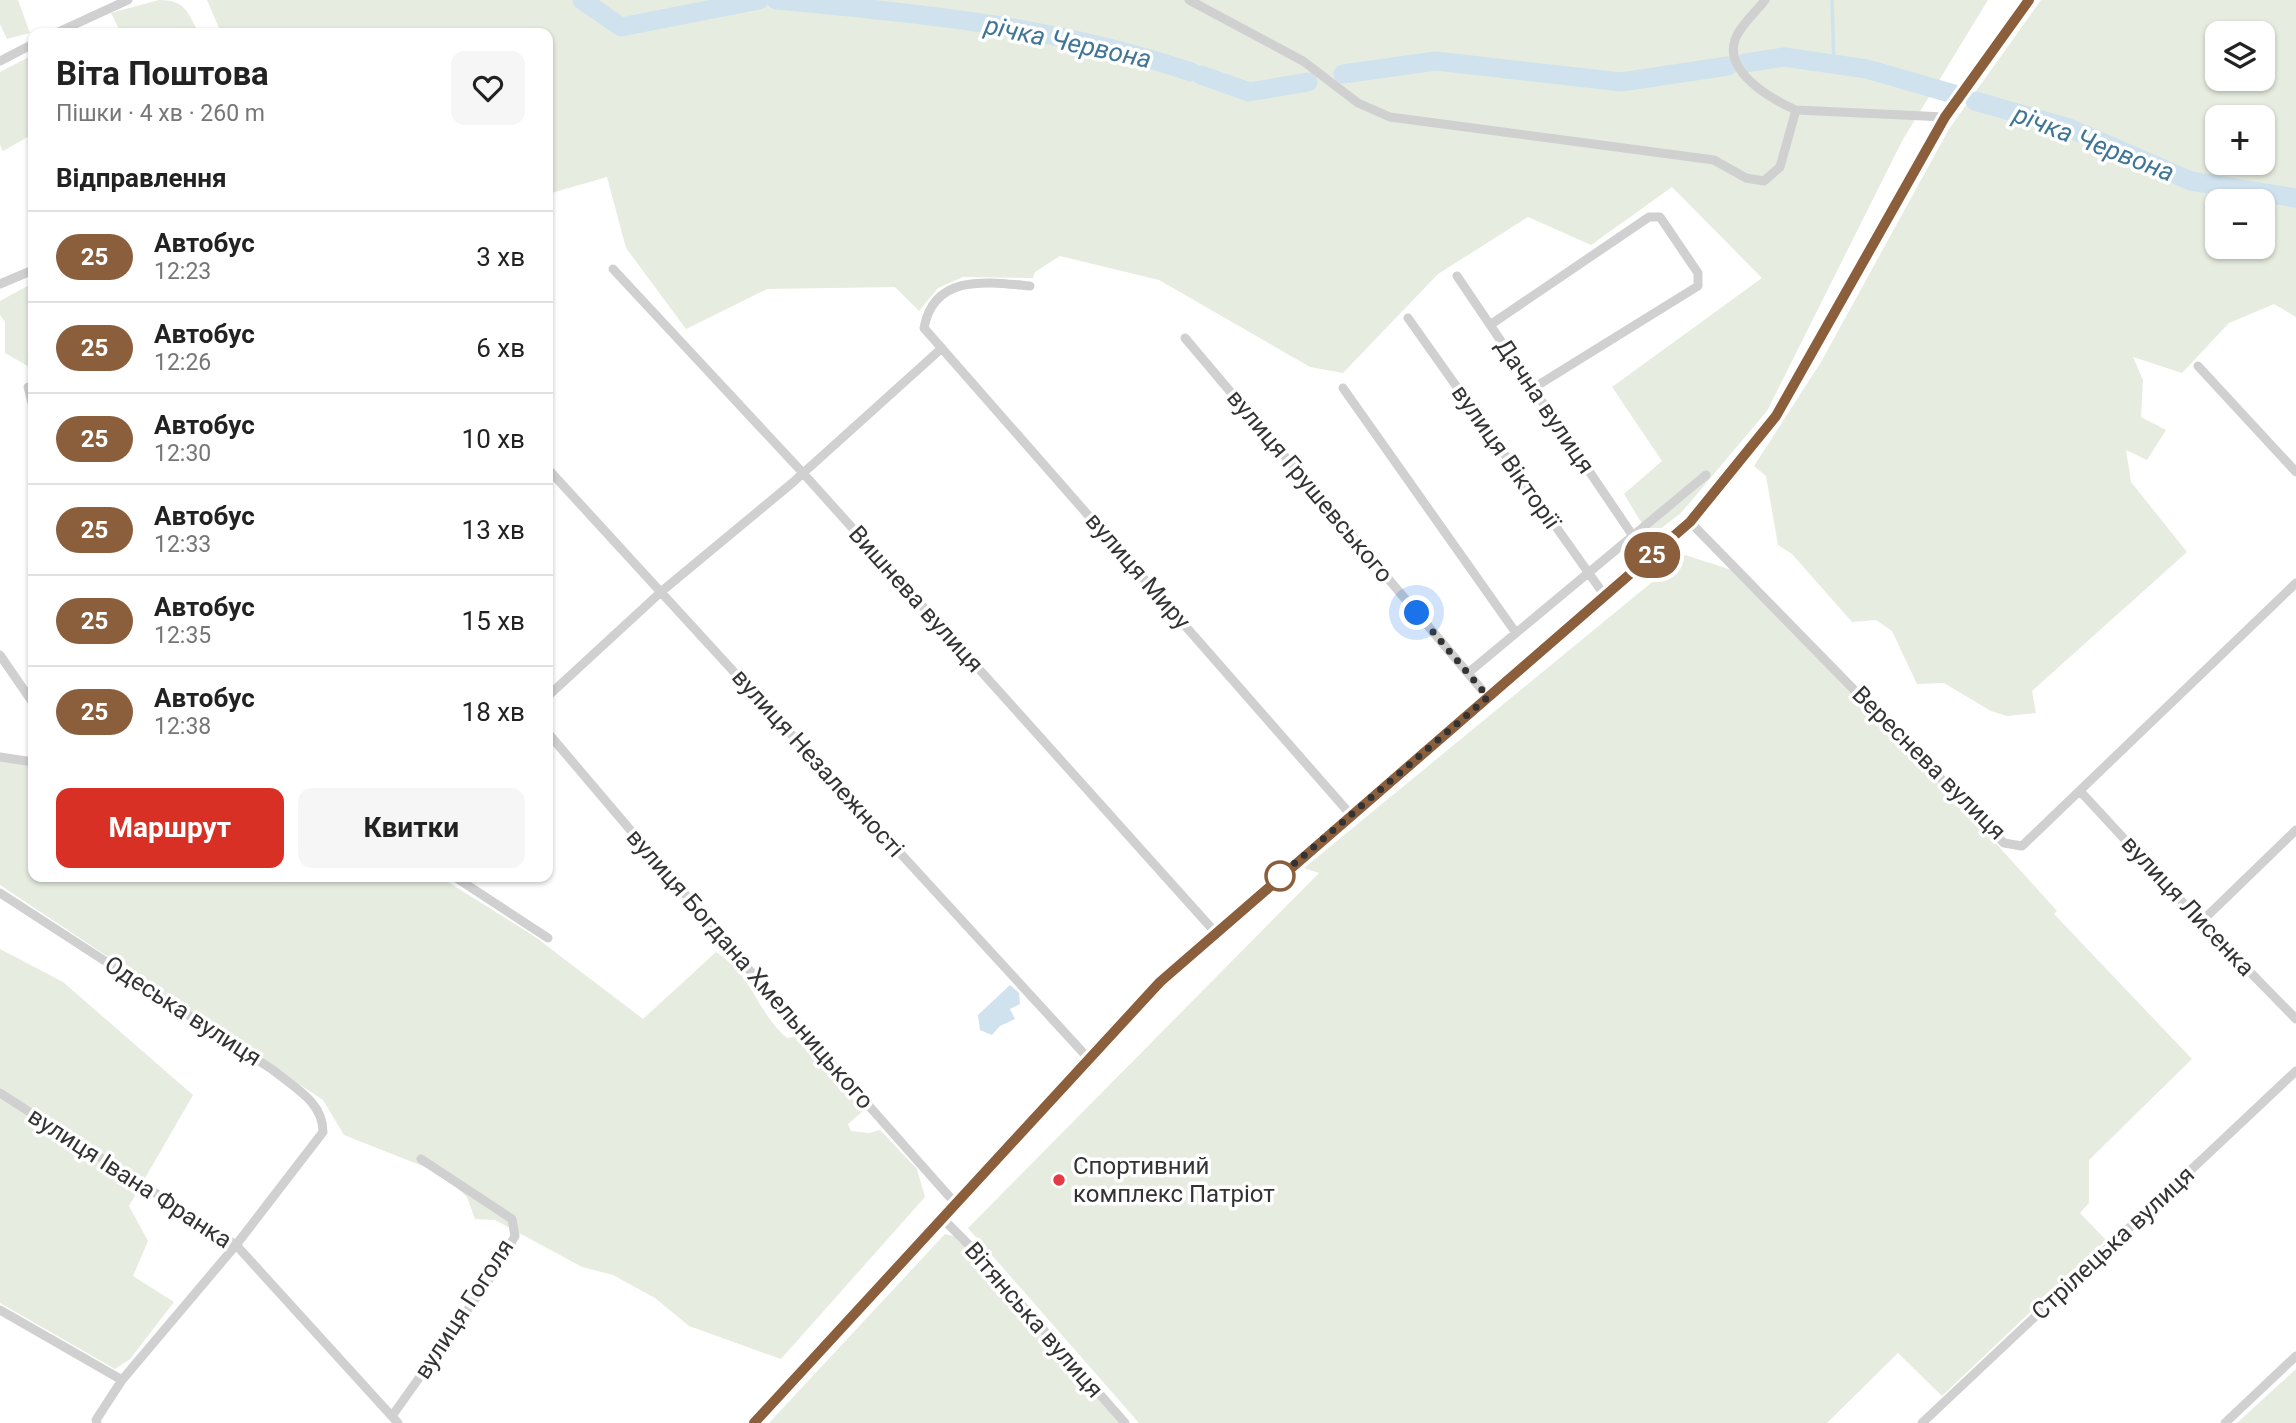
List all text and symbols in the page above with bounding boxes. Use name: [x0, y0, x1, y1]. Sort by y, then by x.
water label: річка Червона: [981, 9, 1154, 74]
map controls: [2205, 21, 2275, 259]
button: layers: [2205, 21, 2275, 91]
button: heart: [451, 51, 525, 125]
text: Віта Поштова: [56, 54, 269, 93]
water label: річка Червона: [2008, 98, 2179, 187]
text: Пішки · 4 хв · 260 m: [56, 100, 265, 127]
button: +: [2205, 105, 2275, 175]
text: Відправлення: [56, 163, 226, 193]
button: −: [2205, 189, 2275, 259]
text: Автобус: [154, 228, 255, 258]
text: 3 хв: [476, 242, 525, 272]
text: 25: [81, 243, 108, 271]
text: 12:23: [154, 258, 211, 285]
text: Автобус: [154, 319, 255, 349]
text: 6 хв: [476, 333, 525, 363]
street label: Дачна вулиця: [1490, 333, 1600, 479]
text: 25: [81, 334, 108, 362]
text: 12:26: [154, 349, 211, 376]
street label: вулиця Вікторії: [1446, 380, 1567, 535]
street label: вулиця Грушевського: [1221, 384, 1399, 588]
text: Автобус: [154, 410, 255, 440]
text: 10 хв: [462, 424, 525, 454]
text: 25: [81, 425, 108, 453]
text: 12:30: [154, 440, 211, 467]
text: Автобус: [154, 501, 255, 531]
street label: вулиця Миру: [1080, 507, 1197, 635]
text: 13 хв: [462, 515, 525, 545]
text: 25: [81, 516, 108, 544]
street label: Вишнева вулиця: [843, 520, 989, 678]
text: 12:33: [154, 531, 211, 558]
line badge: 25: [1620, 532, 1684, 578]
text: 25: [1638, 541, 1666, 569]
text: Автобус: [154, 592, 255, 622]
your location: [1399, 595, 1434, 630]
text: 15 хв: [462, 606, 525, 636]
text: 25: [81, 607, 108, 635]
text: 12:35: [154, 622, 211, 649]
street label: вулиця Незалежності: [726, 663, 910, 863]
street label: Вереснева вулиця: [1846, 680, 2012, 846]
text: Автобус: [154, 683, 255, 713]
text: 18 хв: [462, 697, 525, 727]
text: 25: [81, 698, 108, 726]
text: 12:38: [154, 713, 211, 740]
button: Маршрут: [56, 788, 284, 868]
button: Квитки: [298, 788, 525, 868]
street label: вулиця Богдана Хмельницького: [621, 823, 879, 1115]
street label: вулиця Лисенка: [2116, 830, 2260, 982]
unlabelled marker: [1265, 861, 1295, 891]
street label: Одеська вулиця: [99, 950, 267, 1072]
street label: вулиця Івана Франка: [23, 1102, 237, 1254]
place label: Спортивний комплекс Патріот: [1073, 1152, 1275, 1208]
street label: Стрілецька вулиця: [2026, 1160, 2200, 1326]
marker: Спортивний комплекс Патріот: [1051, 1172, 1067, 1188]
street label: вулиця Гоголя: [408, 1234, 520, 1384]
street label: Вітянська вулиця: [959, 1237, 1109, 1403]

